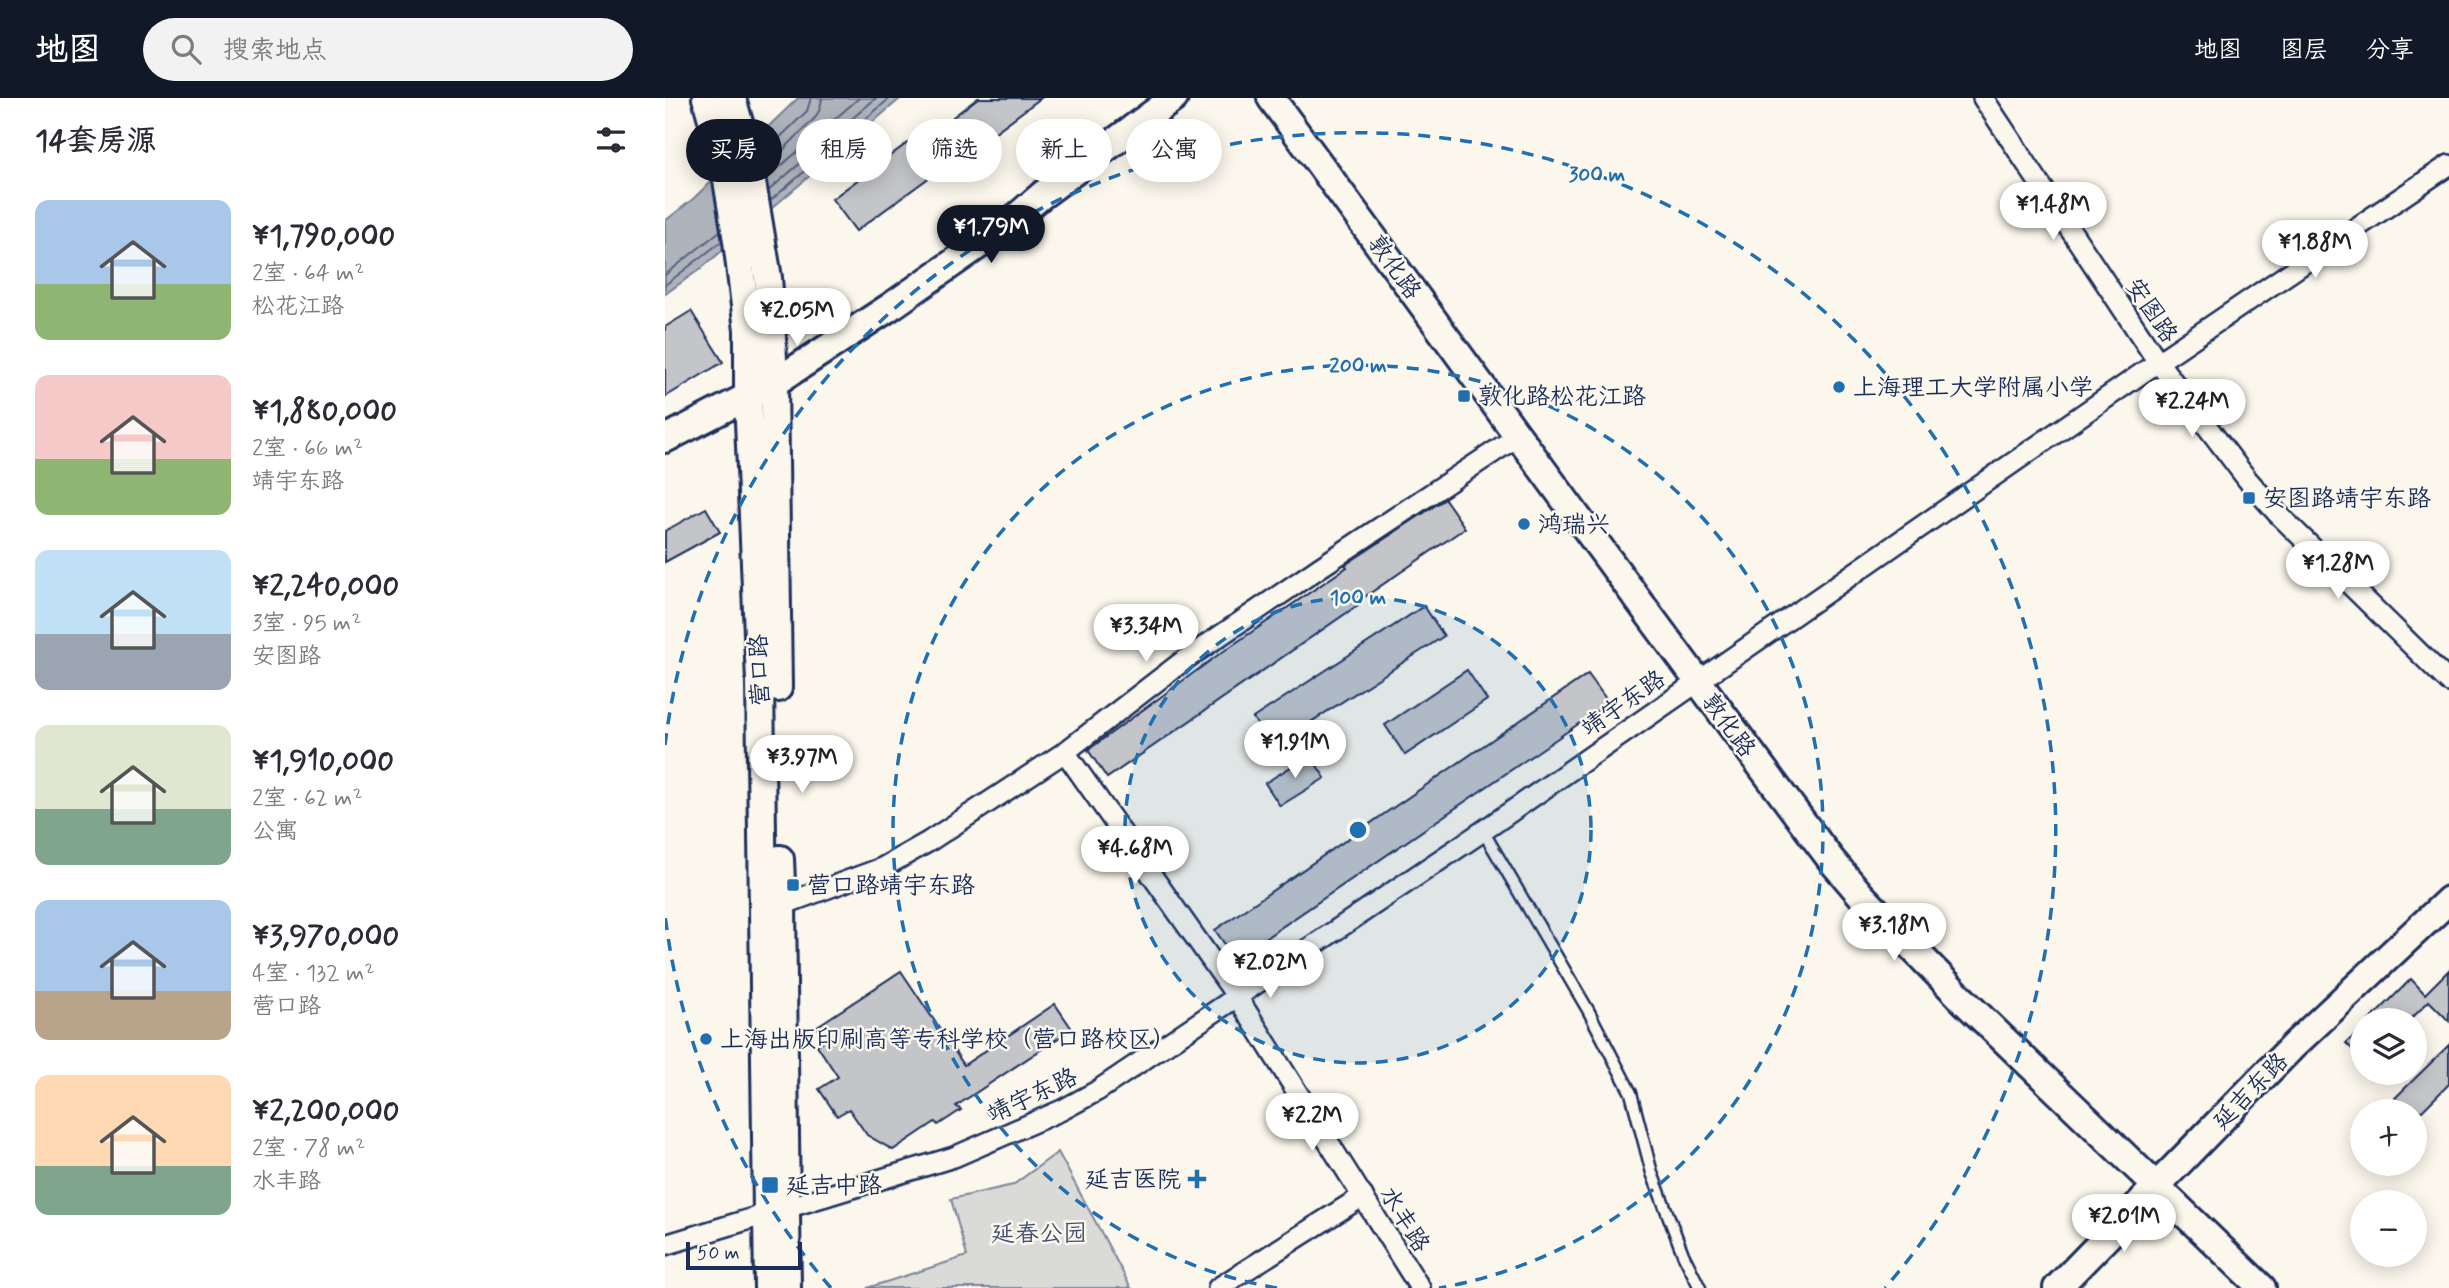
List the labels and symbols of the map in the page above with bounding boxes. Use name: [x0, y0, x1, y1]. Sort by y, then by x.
text: 300 m: [1569, 161, 1626, 189]
pin: ¥1.48M: [1996, 183, 2110, 242]
pin: ¥1.79M: [934, 206, 1048, 265]
pin: ¥1.88M: [2258, 220, 2372, 280]
street label: 敦化路: [1360, 230, 1427, 306]
street label: 安图路: [2118, 272, 2184, 349]
pin: ¥2.05M: [740, 288, 854, 348]
text: 200 m: [1329, 352, 1387, 380]
place label: 上海理工大学附属小学: [1853, 373, 2093, 404]
marker: 上海理工大学附属小学: [1831, 379, 1847, 395]
pin: ¥2.24M: [2135, 380, 2249, 439]
place label: 敦化路松花江路: [1478, 382, 1646, 413]
marker: 敦化路松花江路: [1456, 388, 1472, 404]
place label: 安图路靖宇东路: [2263, 484, 2431, 515]
marker: 安图路靖宇东路: [2241, 490, 2257, 506]
place label: 鸿瑞兴: [1538, 510, 1610, 541]
marker: 鸿瑞兴: [1516, 516, 1532, 532]
pin: ¥1.28M: [2281, 542, 2395, 601]
text: 100 m: [1330, 584, 1386, 612]
pin: ¥3.34M: [1089, 604, 1203, 664]
street label: 营口路: [744, 633, 777, 706]
street label: 靖宇东路: [1576, 664, 1672, 744]
street label: 敦化路: [1694, 688, 1762, 764]
pin: ¥1.91M: [1238, 720, 1352, 780]
pin: ¥3.97M: [745, 736, 859, 795]
centre of rings: [1346, 818, 1370, 842]
pin: ¥4.68M: [1078, 826, 1192, 886]
place label: 营口路靖宇东路: [807, 871, 975, 902]
marker: 营口路靖宇东路: [785, 877, 801, 893]
pin: ¥3.18M: [1837, 904, 1951, 963]
pin: ¥2.02M: [1213, 940, 1327, 1000]
place label: 上海出版印刷高等专科学校（营口路校区）: [720, 1025, 1176, 1056]
marker: 上海出版印刷高等专科学校（营口路校区）: [698, 1031, 714, 1047]
street label: 延吉东路: [2207, 1047, 2296, 1137]
street label: 靖宇东路: [983, 1062, 1083, 1131]
pin: ¥2.2M: [1263, 1094, 1361, 1153]
place label: 延吉医院: [1085, 1165, 1181, 1196]
marker: 延吉医院: [1187, 1169, 1207, 1189]
place label: 延吉中路: [786, 1171, 882, 1202]
marker: 延吉中路: [760, 1175, 780, 1195]
street label: 水丰路: [1372, 1181, 1436, 1259]
pin: ¥2.01M: [2067, 1194, 2181, 1254]
park label: 延春公园: [991, 1219, 1087, 1250]
scale bar: [686, 1239, 801, 1271]

